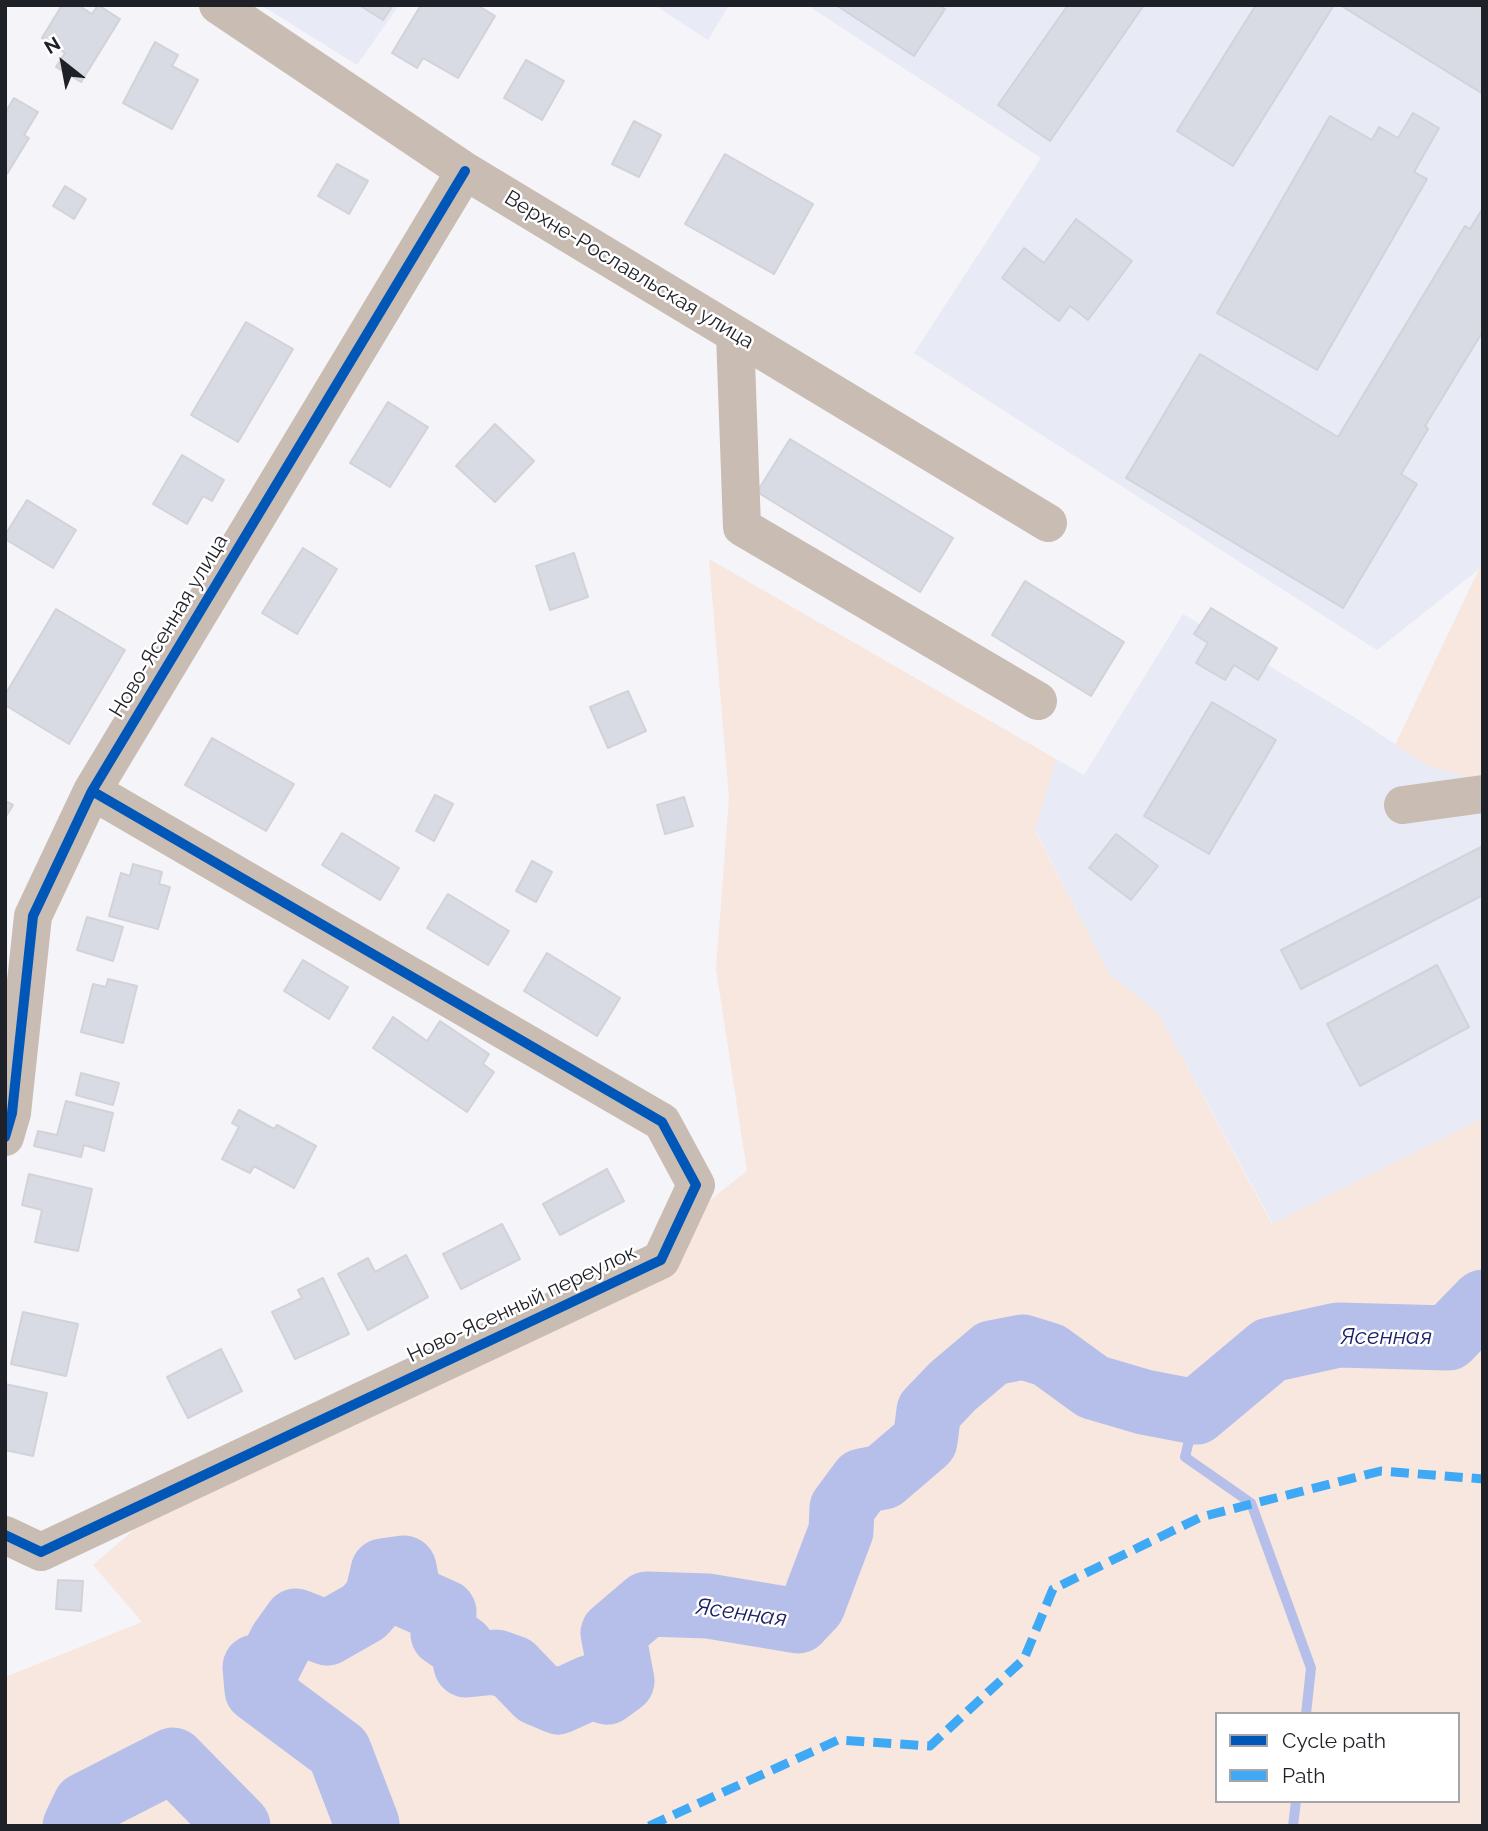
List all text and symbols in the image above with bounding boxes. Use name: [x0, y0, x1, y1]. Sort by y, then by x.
north arrow: [28, 28, 98, 98]
text: N: [40, 32, 64, 58]
street label: Верхне-Рославльская улица: [500, 185, 758, 355]
street label: Ново-Ясенная улица: [104, 530, 234, 722]
street label: Ново-Ясенный переулок: [403, 1240, 641, 1368]
water label: Ясенная: [1340, 1323, 1432, 1351]
water label: Ясенная: [693, 1593, 789, 1633]
legend: [1215, 1712, 1460, 1803]
text: Cycle path: [1282, 1728, 1386, 1753]
text: Path: [1282, 1763, 1326, 1788]

